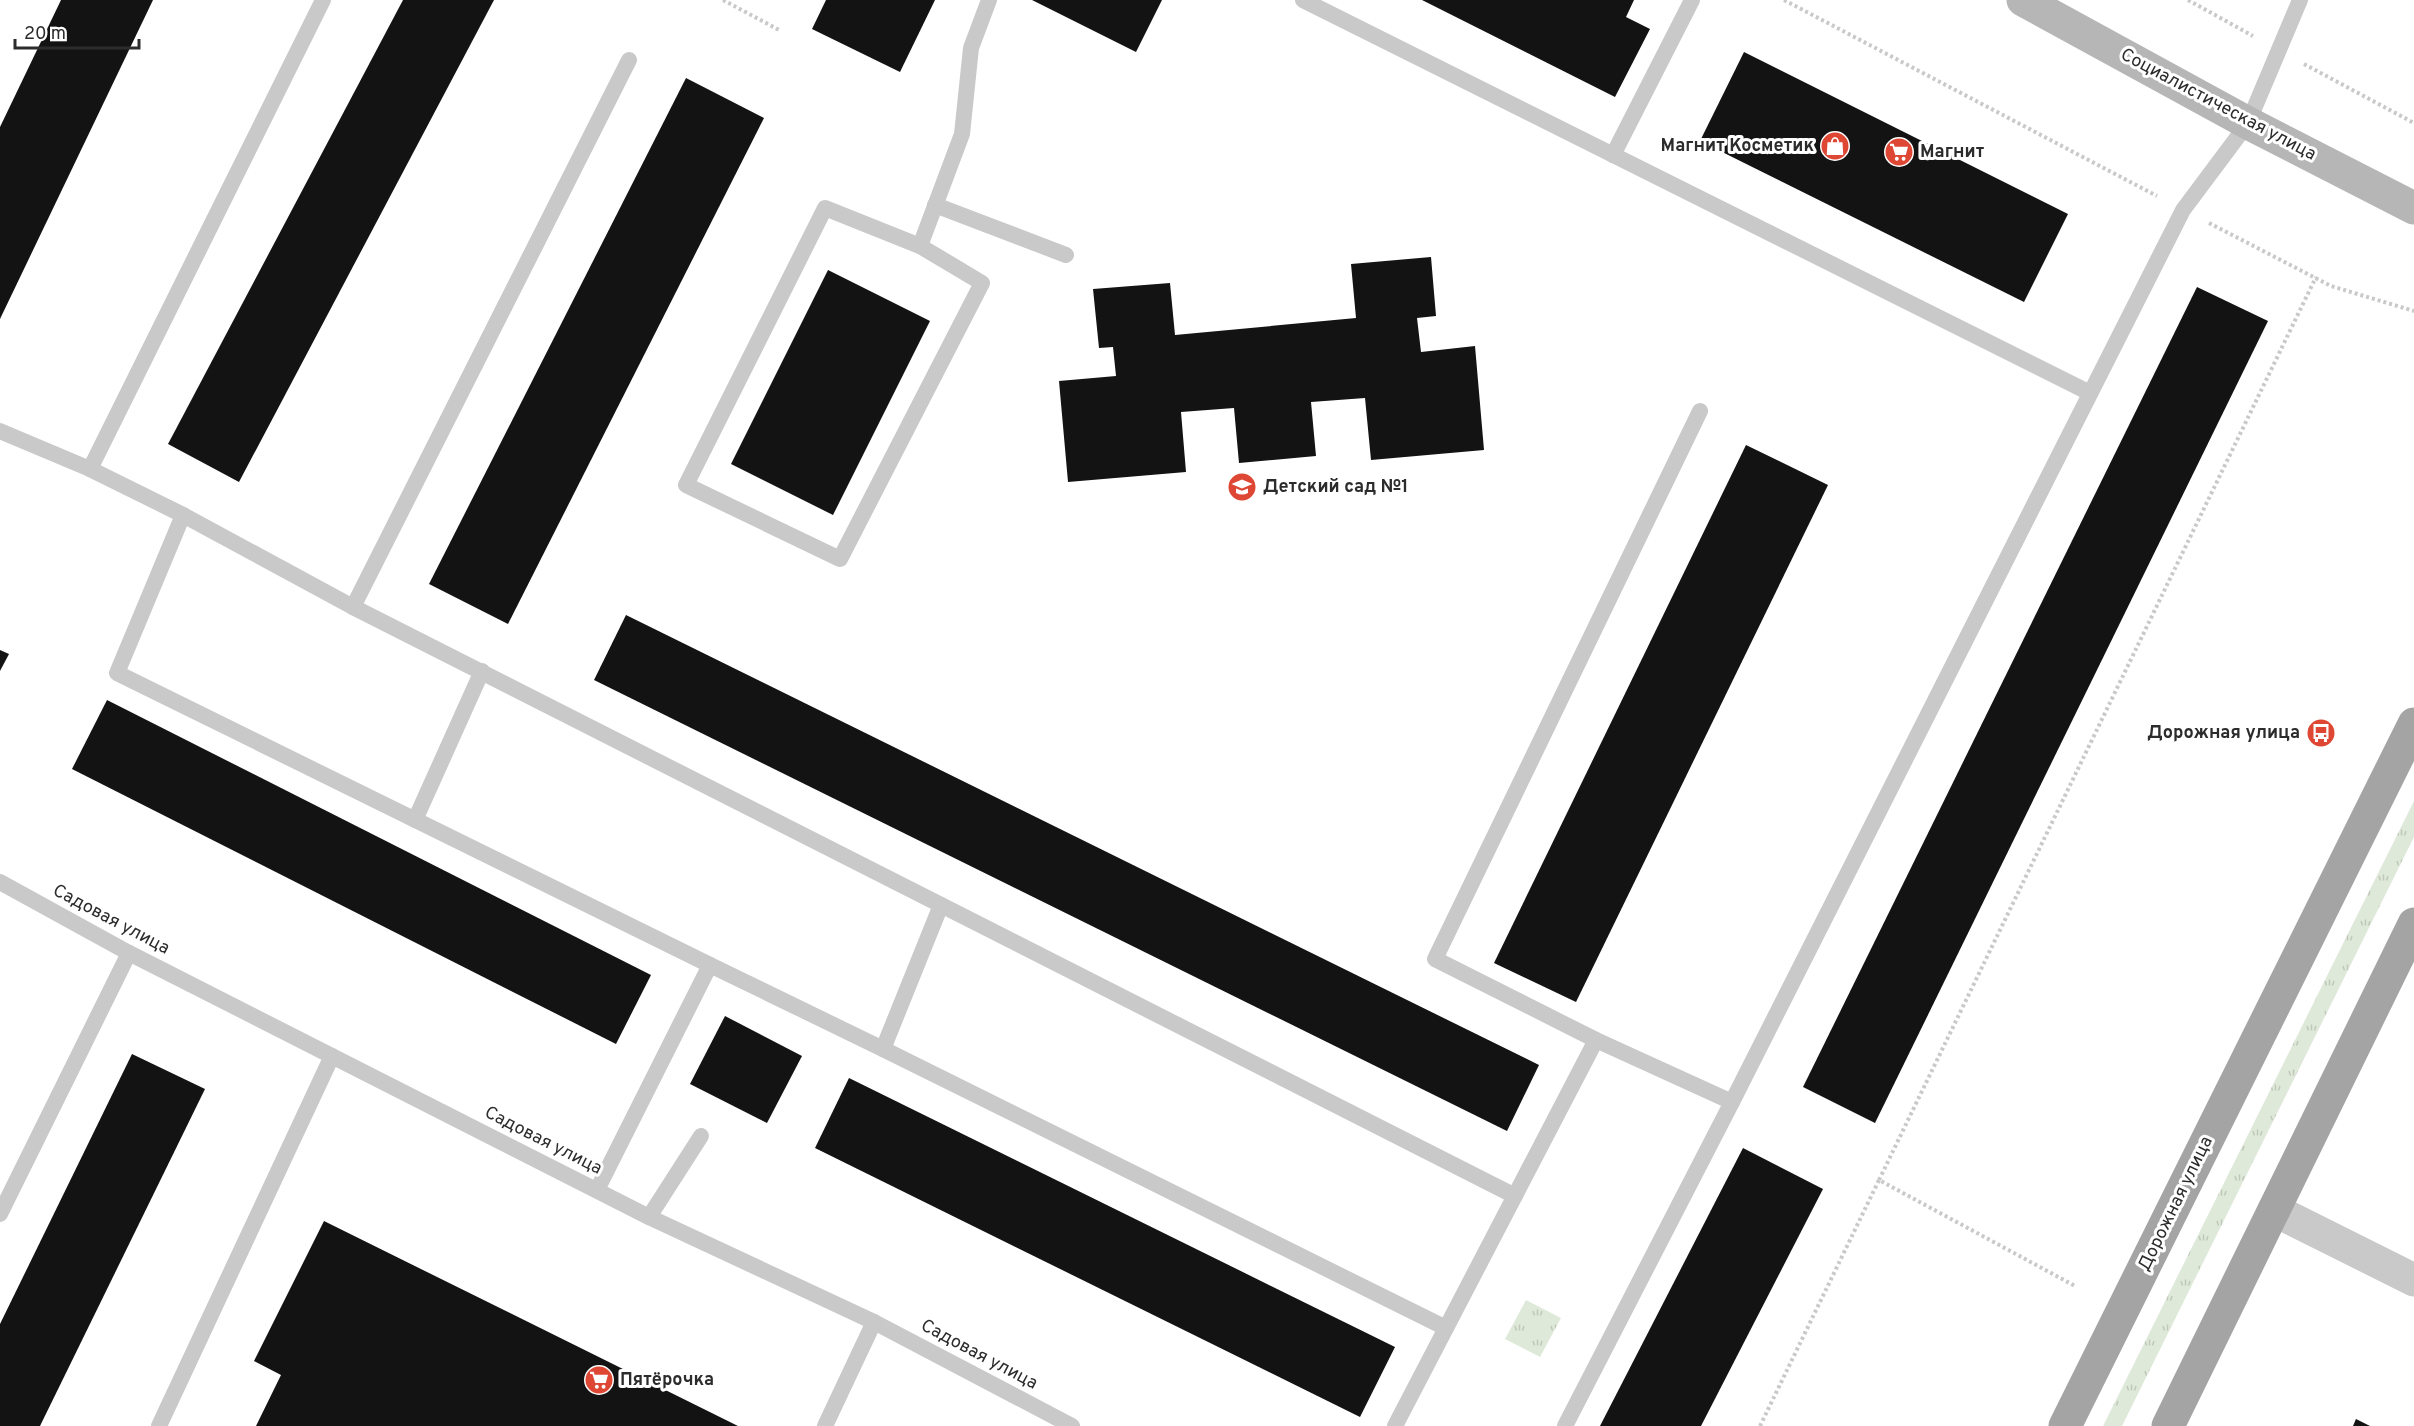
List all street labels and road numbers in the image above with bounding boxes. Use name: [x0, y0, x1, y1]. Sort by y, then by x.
street label: Социалистическая улица: [2116, 44, 2320, 166]
street label: Садовая улица: [49, 880, 173, 960]
street label: Садовая улица: [480, 1101, 606, 1181]
street label: Дорожная улица: [2133, 1133, 2219, 1275]
street label: Садовая улица: [917, 1315, 1041, 1395]

